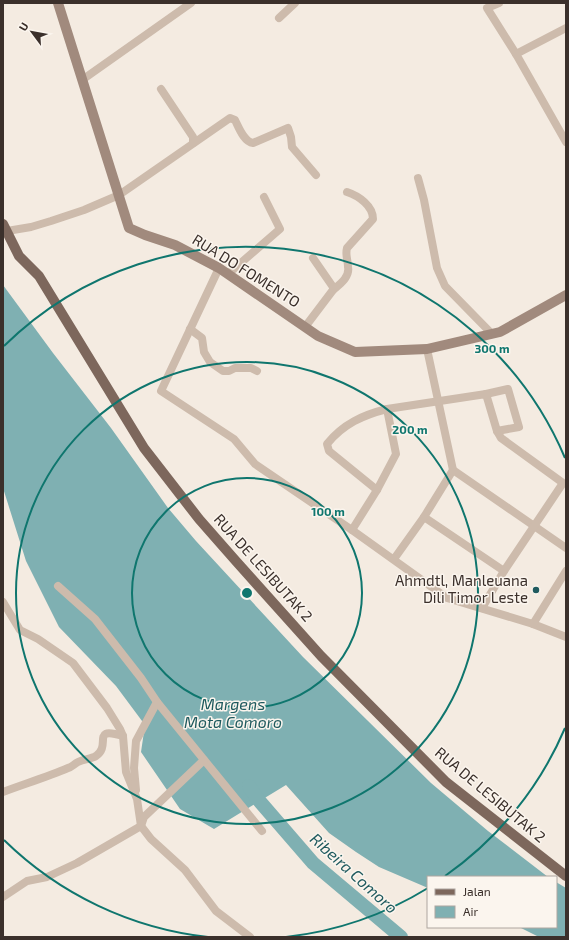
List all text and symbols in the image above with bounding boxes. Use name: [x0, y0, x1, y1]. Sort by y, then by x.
north arrow: [12, 12, 52, 52]
text: U: [16, 20, 31, 33]
street label: RUA DO FOMENTO: [189, 230, 304, 311]
text: 300 m: [474, 341, 510, 355]
text: 200 m: [392, 422, 428, 436]
text: 100 m: [311, 504, 345, 518]
street label: RUA DE LESIBUTAK 2: [211, 510, 317, 625]
place label: Ahmdtl, Manleuana Dili Timor Leste: [395, 571, 528, 606]
marker: Ahmdtl, Manleuana Dili Timor Leste: [531, 585, 541, 595]
centre of rings: [240, 586, 254, 600]
water label: Margens Mota Comoro: [184, 694, 282, 731]
street label: RUA DE LESIBUTAK 2: [432, 743, 550, 846]
water label: Ribeira Comoro: [307, 829, 402, 917]
legend: [427, 876, 557, 928]
text: Jalan: [463, 884, 491, 898]
text: Air: [463, 904, 478, 918]

